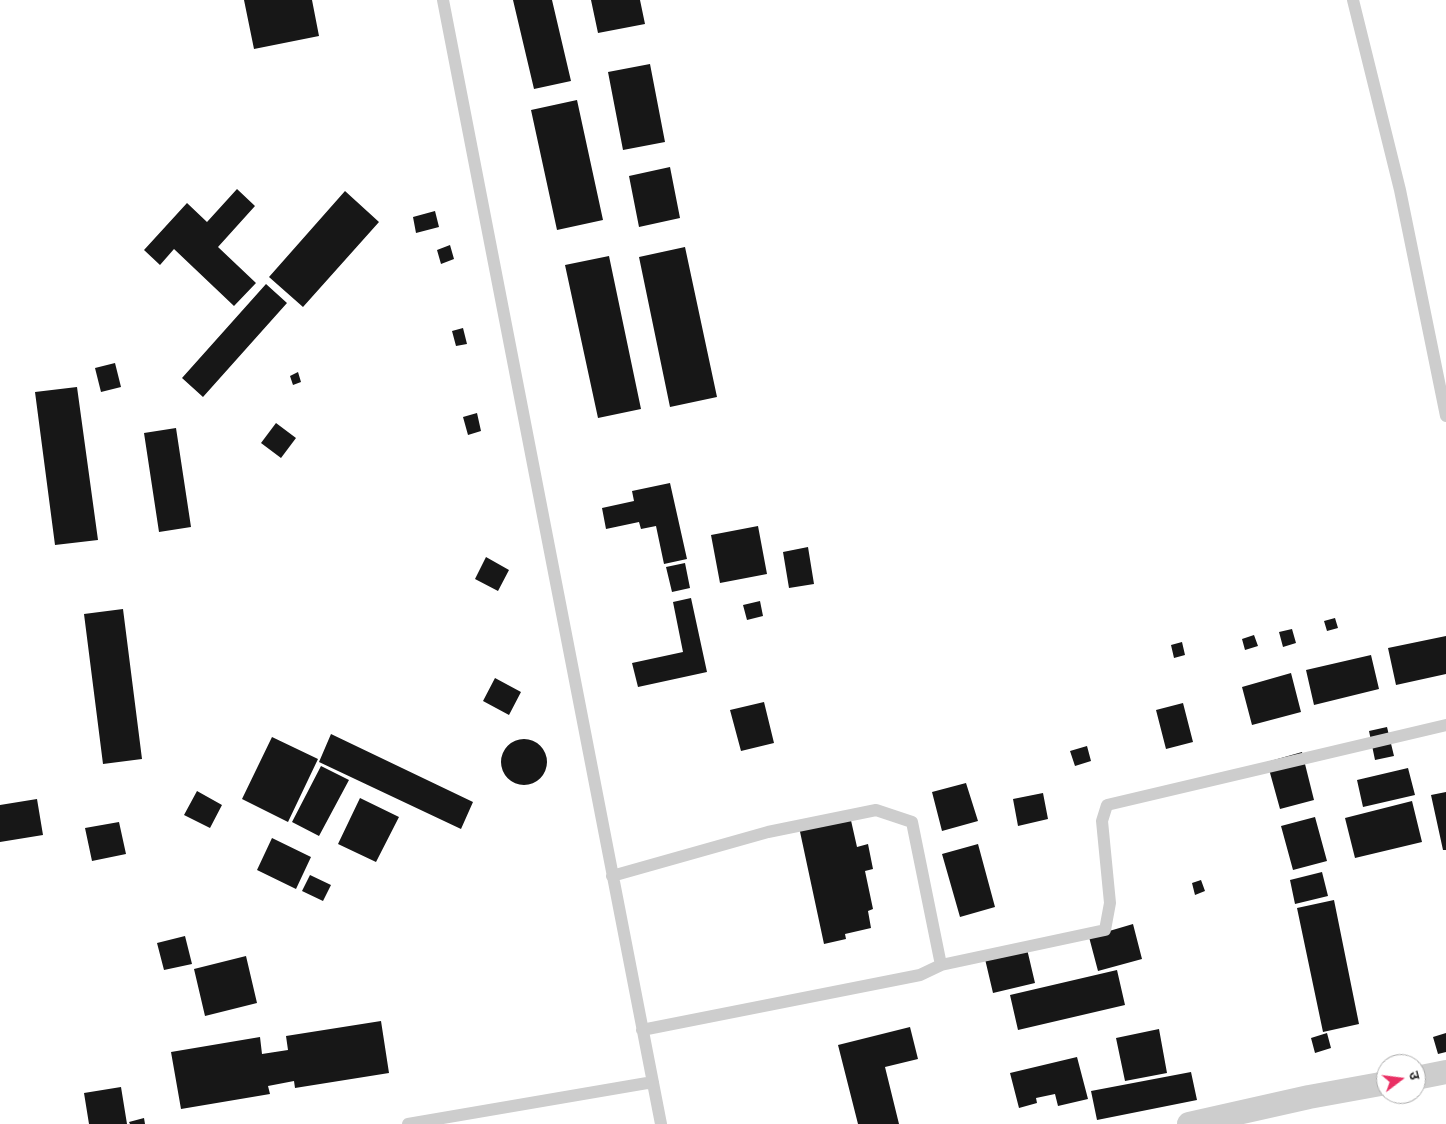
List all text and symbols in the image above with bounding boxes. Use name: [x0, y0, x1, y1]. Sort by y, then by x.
north arrow: [1376, 1054, 1426, 1104]
text: उ: [1405, 1069, 1424, 1082]

